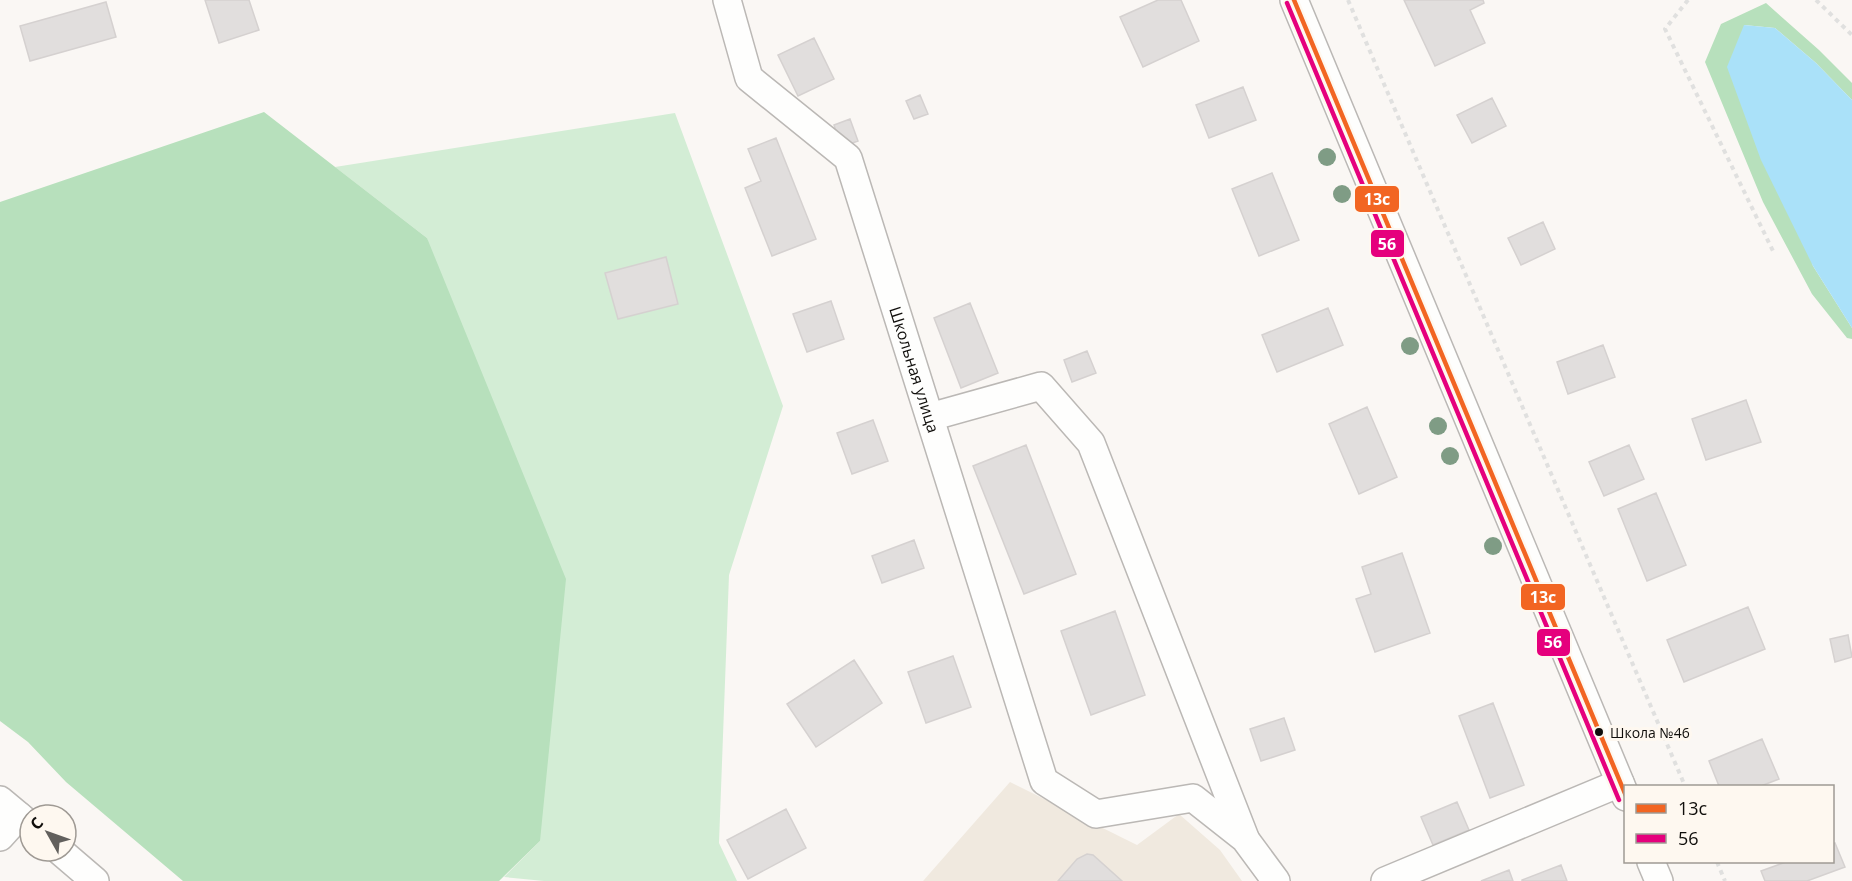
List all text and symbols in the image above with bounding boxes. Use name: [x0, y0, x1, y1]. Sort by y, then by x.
line badge: 13с: [1354, 185, 1400, 213]
text: 13с: [1364, 188, 1390, 210]
line badge: 56: [1370, 229, 1405, 258]
text: 56: [1378, 233, 1396, 255]
street label: Школьная улица: [884, 304, 945, 435]
line badge: 13с: [1520, 583, 1566, 611]
text: 13с: [1530, 586, 1556, 608]
line badge: 56: [1536, 628, 1571, 657]
text: 56: [1544, 631, 1562, 653]
place label: Школа №46: [1610, 723, 1690, 742]
marker: Школа №46: [1593, 726, 1605, 738]
legend: [1624, 785, 1834, 863]
text: 13с: [1678, 796, 1708, 820]
north arrow: [18, 803, 78, 863]
text: С: [25, 812, 48, 834]
text: 56: [1678, 826, 1699, 850]

